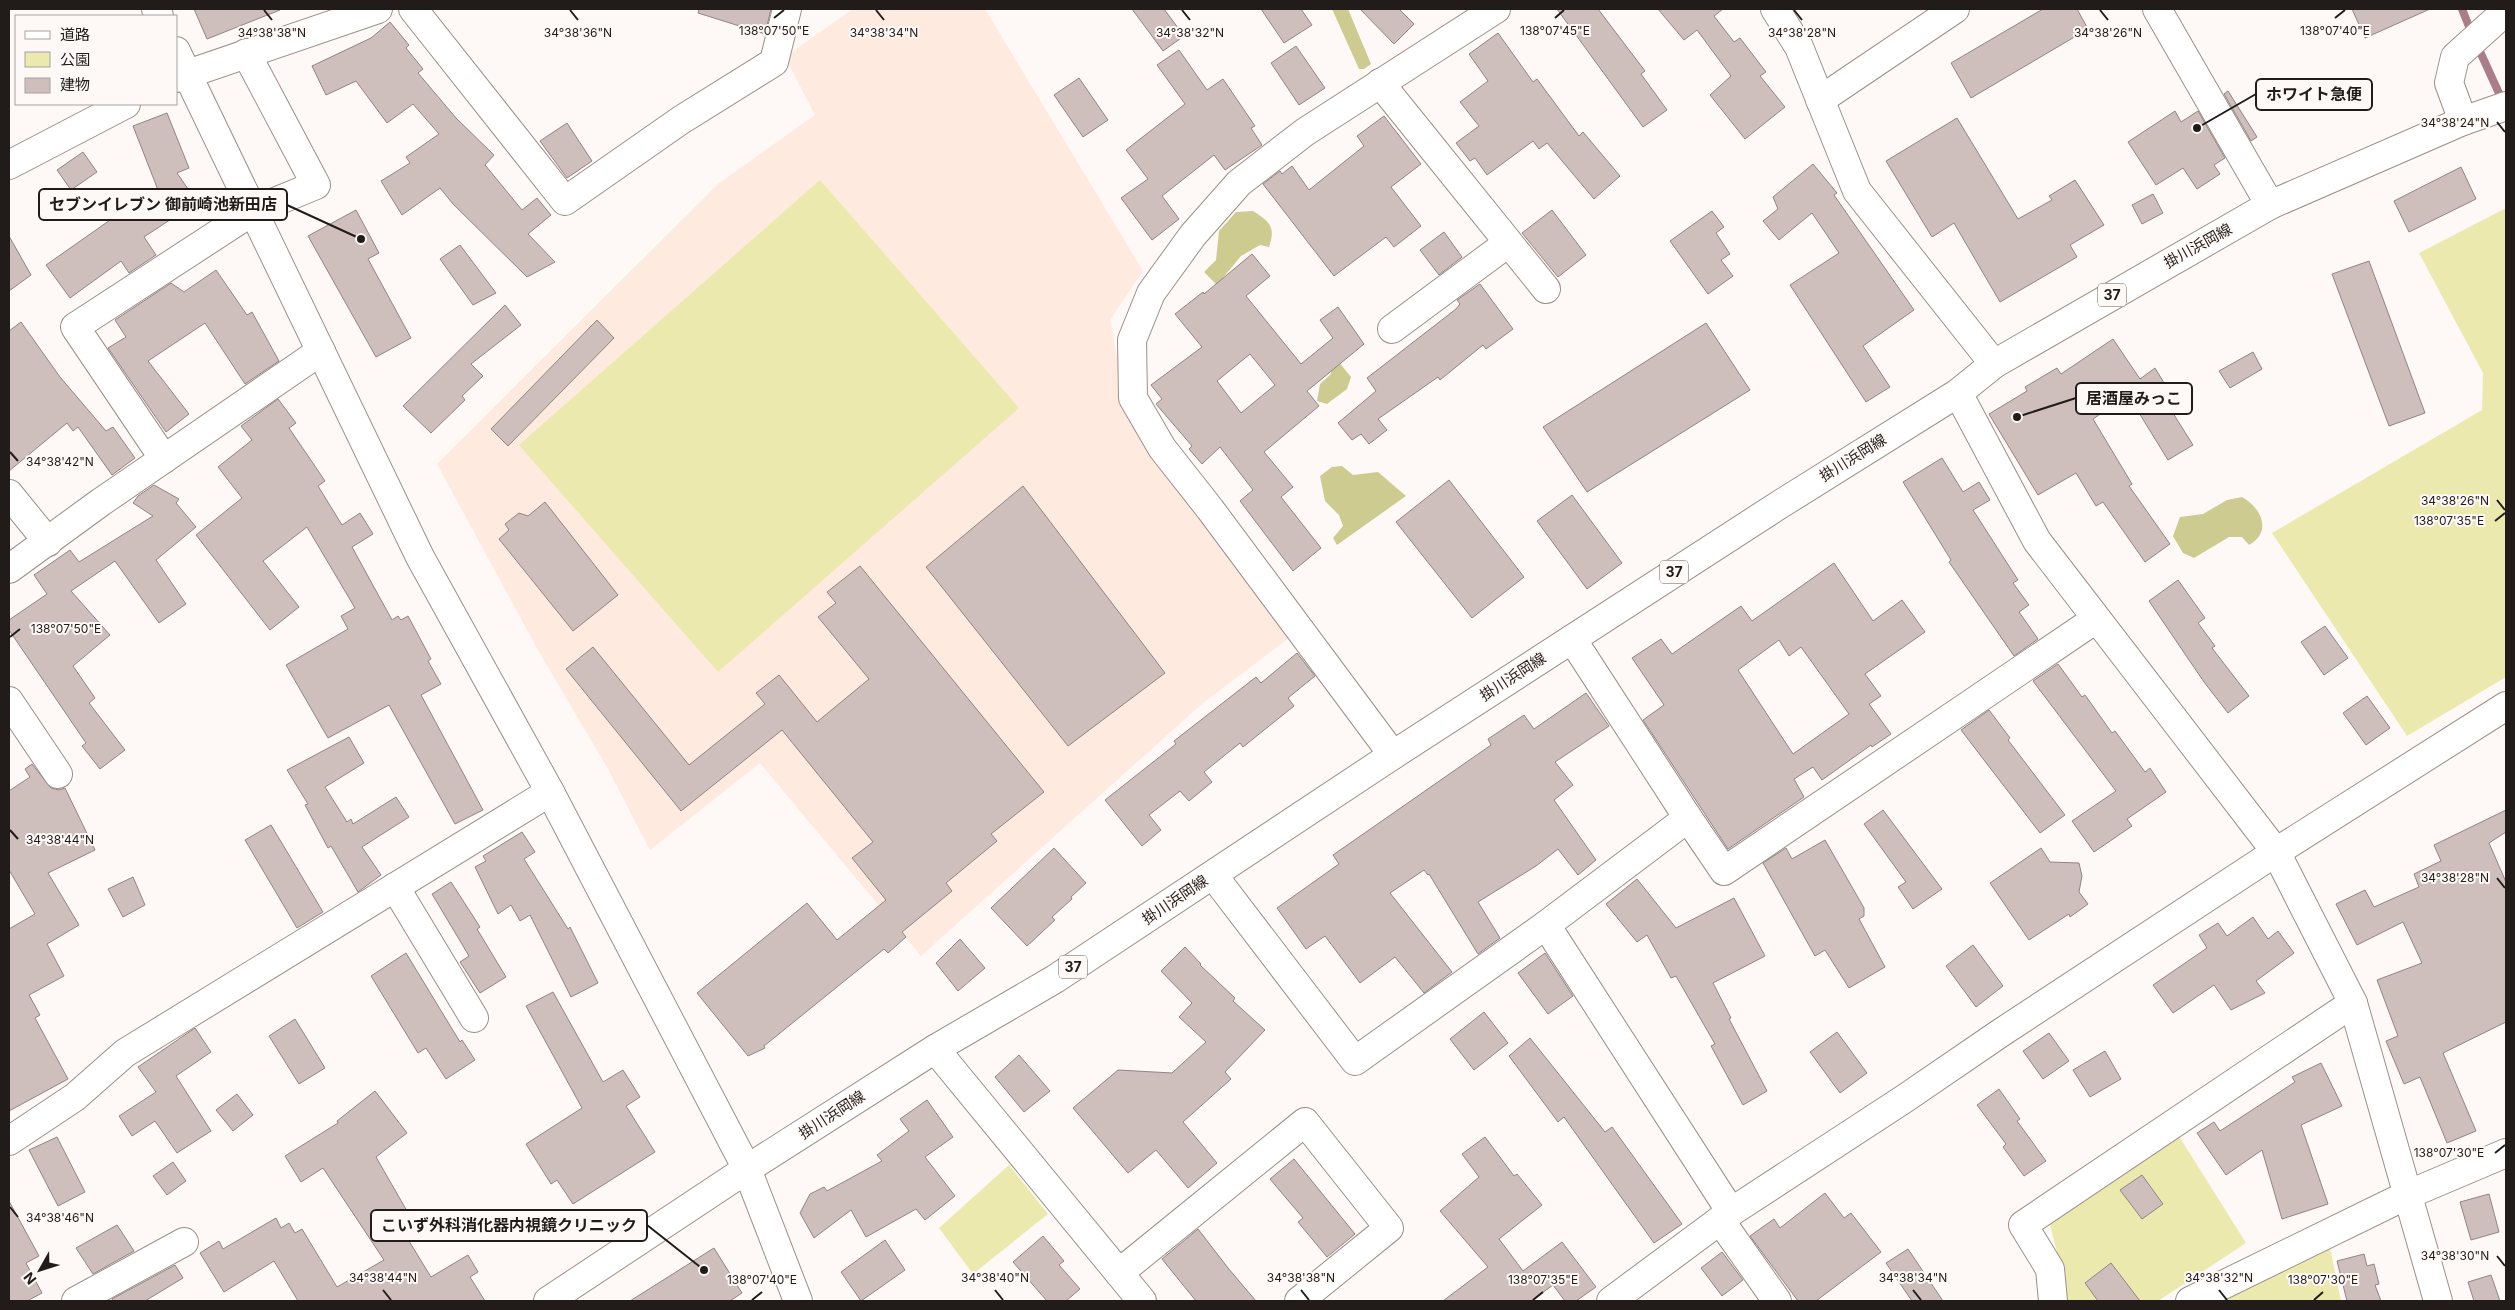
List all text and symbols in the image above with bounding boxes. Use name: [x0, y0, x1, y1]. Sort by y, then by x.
legend: [15, 15, 178, 105]
text: 138°07'50"E: [739, 23, 809, 38]
text: 138°07'45"E: [1520, 23, 1590, 38]
text: 138°07'40"E: [2300, 23, 2370, 38]
text: 道路: [60, 25, 90, 44]
text: 34°38'38"N: [238, 25, 306, 40]
text: 34°38'36"N: [544, 25, 612, 40]
text: 34°38'34"N: [850, 25, 918, 40]
text: 34°38'32"N: [1156, 25, 1224, 40]
text: 34°38'28"N: [1768, 25, 1836, 40]
text: 34°38'26"N: [2074, 25, 2142, 40]
text: 公園: [60, 50, 90, 69]
text: 建物: [60, 75, 90, 94]
callout: ホワイト急便: [2256, 79, 2372, 110]
text: ホワイト急便: [2266, 84, 2362, 104]
text: 34°38'24"N: [2421, 115, 2489, 130]
callout: セブンイレブン 御前崎池新田店: [39, 189, 287, 220]
text: セブンイレブン 御前崎池新田店: [49, 194, 277, 214]
street label: 掛川浜岡線: [2160, 219, 2235, 272]
road number: 37: [2098, 284, 2126, 306]
callout: 居酒屋みっこ: [2076, 383, 2192, 414]
text: 居酒屋みっこ: [2086, 388, 2182, 408]
street label: 掛川浜岡線: [1816, 430, 1890, 486]
text: 34°38'42"N: [26, 454, 94, 469]
text: 34°38'26"N: [2421, 493, 2489, 508]
text: 138°07'35"E: [2414, 513, 2484, 528]
road number: 37: [1660, 560, 1688, 584]
text: 138°07'50"E: [31, 621, 101, 636]
street label: 掛川浜岡線: [1476, 648, 1549, 705]
text: 34°38'44"N: [26, 832, 94, 847]
text: 34°38'28"N: [2421, 870, 2489, 885]
street label: 掛川浜岡線: [1138, 871, 1211, 928]
road number: 37: [1059, 956, 1087, 979]
street label: 掛川浜岡線: [795, 1086, 868, 1143]
text: 138°07'30"E: [2414, 1145, 2484, 1160]
text: 34°38'46"N: [26, 1210, 94, 1225]
callout: こいず外科消化器内視鏡クリニック: [371, 1210, 647, 1241]
text: こいず外科消化器内視鏡クリニック: [381, 1215, 637, 1235]
north arrow: [15, 1245, 65, 1295]
text: 34°38'30"N: [2421, 1248, 2489, 1263]
text: N: [20, 1269, 39, 1288]
text: 34°38'44"N: [349, 1270, 417, 1285]
text: 34°38'40"N: [961, 1270, 1029, 1285]
text: 34°38'38"N: [1267, 1270, 1335, 1285]
text: 34°38'34"N: [1879, 1270, 1947, 1285]
text: 34°38'32"N: [2185, 1270, 2253, 1285]
text: 138°07'40"E: [727, 1272, 797, 1287]
text: 138°07'35"E: [1508, 1272, 1578, 1287]
text: 138°07'30"E: [2288, 1272, 2358, 1287]

